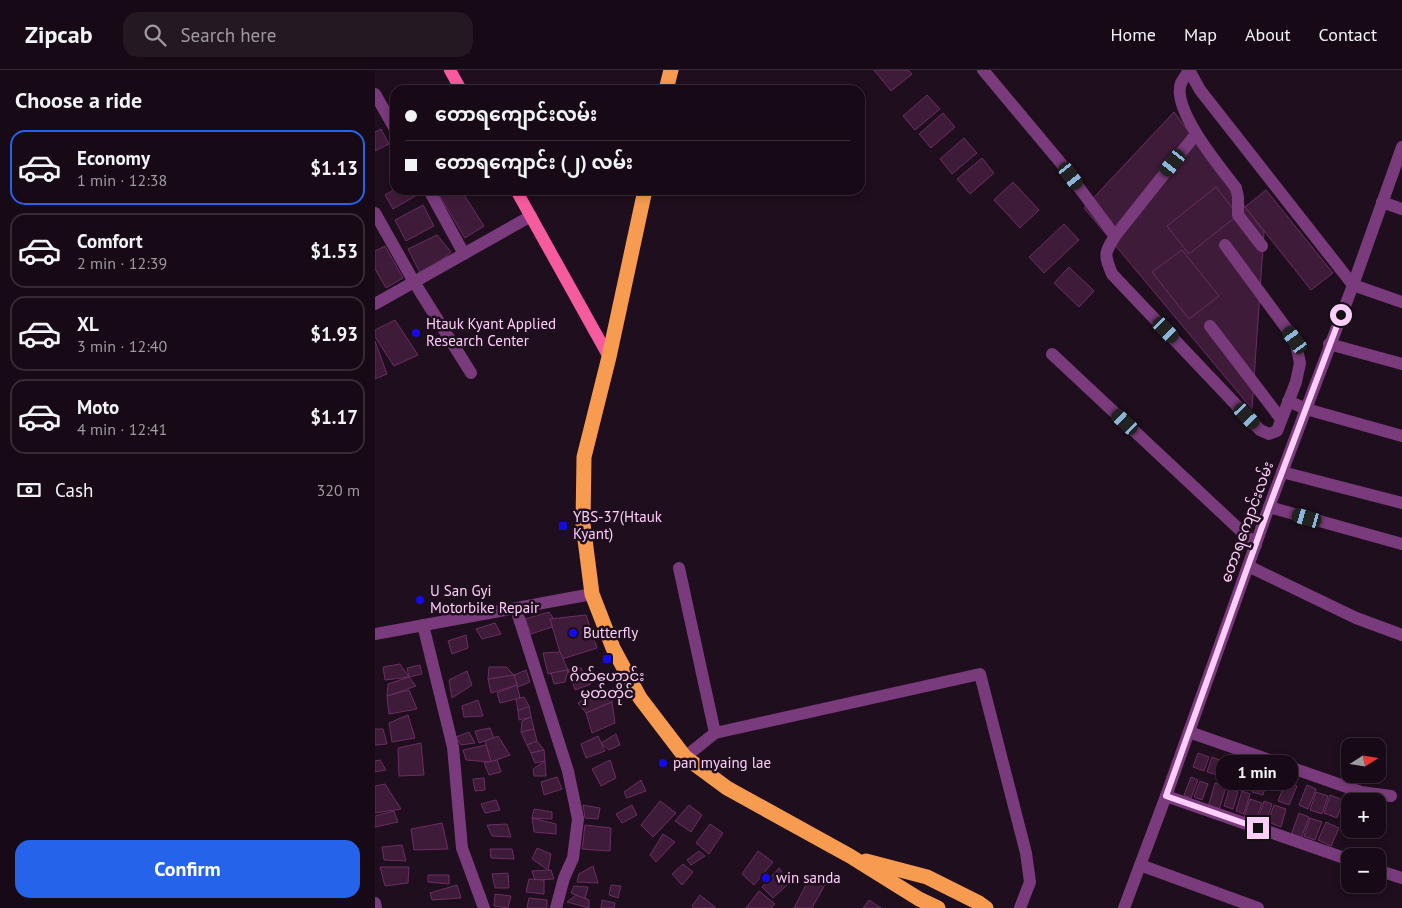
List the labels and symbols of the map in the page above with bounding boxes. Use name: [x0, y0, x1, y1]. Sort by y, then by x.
car: [1157, 147, 1188, 179]
car: [1055, 160, 1086, 192]
route start: [1330, 304, 1352, 326]
place label: Htauk Kyant Applied Research Center: [426, 314, 556, 350]
car: [1150, 314, 1181, 346]
car: [1280, 323, 1309, 357]
marker: Htauk Kyant Applied Research Center: [410, 327, 422, 339]
car: [1231, 400, 1262, 432]
car: [1108, 406, 1141, 438]
street label: တောရကျောင်းလမ်း: [1216, 459, 1280, 586]
place label: YBS-37(Htauk Kyant): [573, 507, 663, 543]
car: [1290, 507, 1323, 529]
marker: YBS-37(Htauk Kyant): [557, 520, 569, 532]
place label: U San Gyi Motorbike Repair: [430, 581, 539, 617]
marker: U San Gyi Motorbike Repair: [414, 594, 426, 606]
place label: Butterfly: [583, 623, 638, 642]
marker: Butterfly: [567, 627, 579, 639]
marker: ဂိတ်ဟောင်း မှတ်တိုင်: [601, 653, 613, 665]
place label: ဂိတ်ဟောင်း မှတ်တိုင်: [570, 666, 644, 705]
north arrow: [1341, 738, 1386, 782]
place label: pan myaing lae: [673, 753, 771, 772]
callout: 1 min: [1217, 756, 1299, 790]
marker: pan myaing lae: [657, 757, 669, 769]
route end: [1247, 817, 1269, 839]
place label: win sanda: [776, 868, 841, 887]
marker: win sanda: [760, 872, 772, 884]

